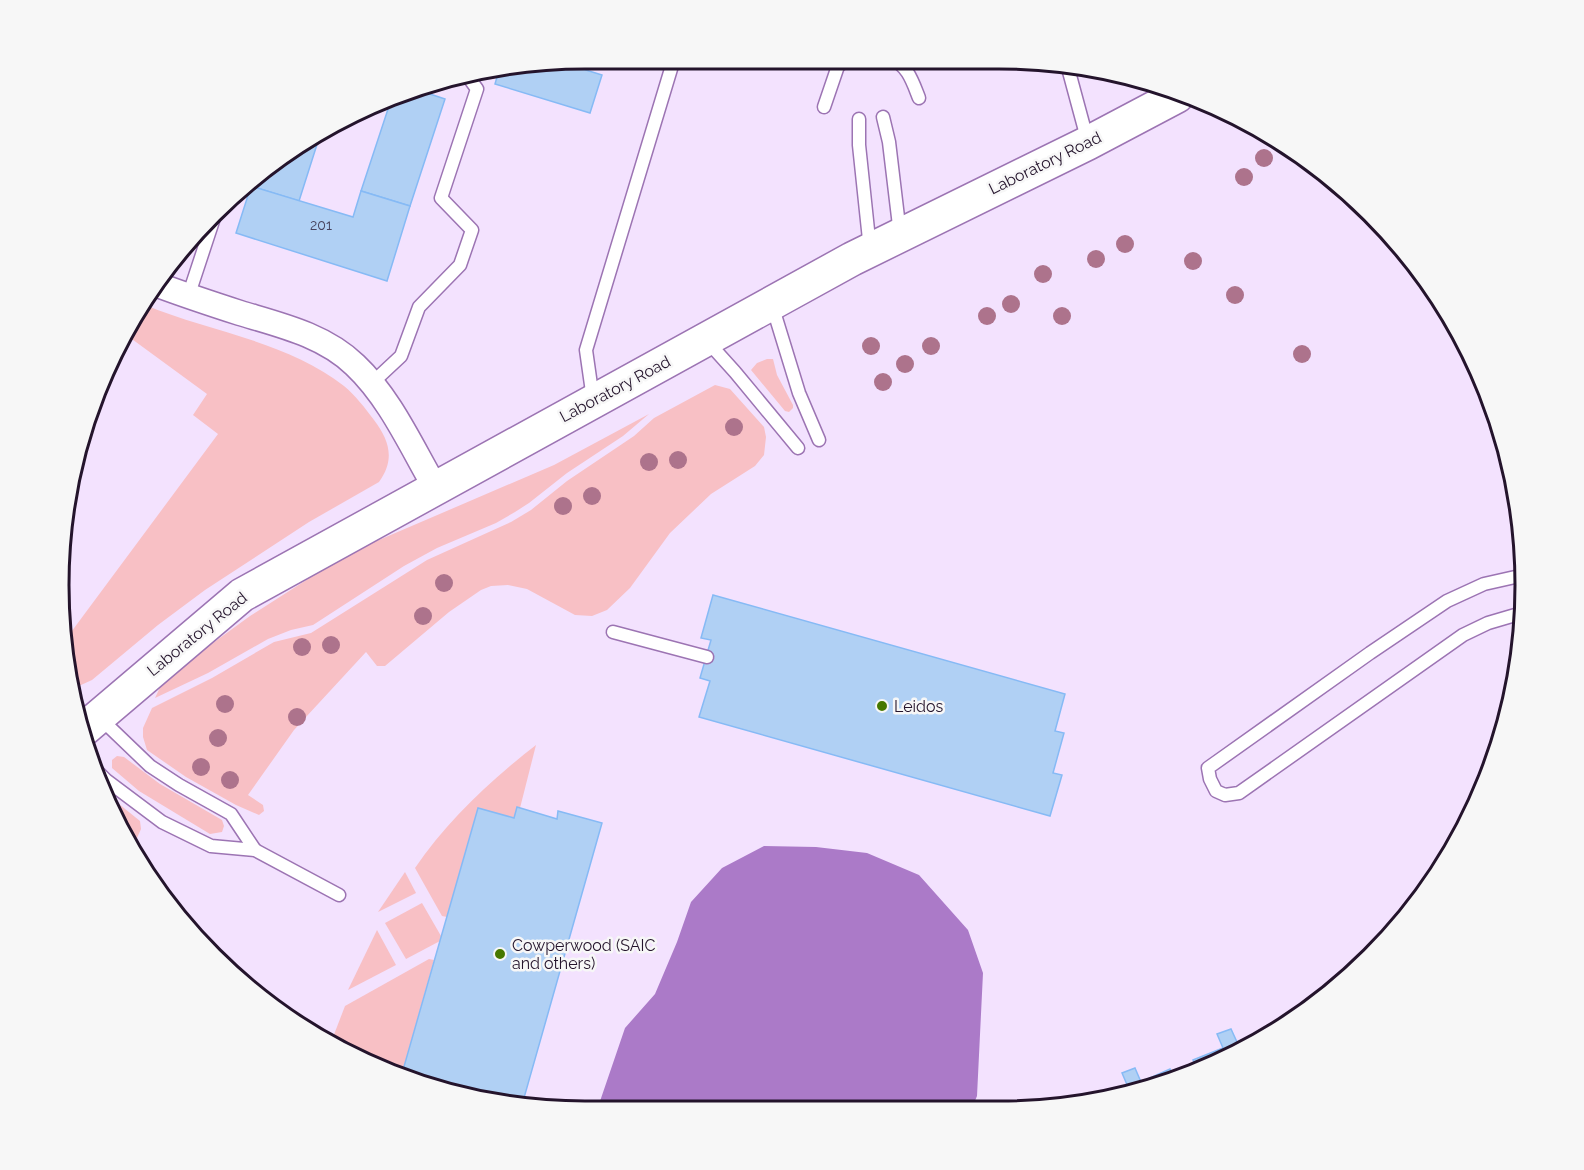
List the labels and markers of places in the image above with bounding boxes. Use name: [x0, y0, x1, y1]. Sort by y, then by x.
place label: Leidos: [894, 697, 944, 716]
marker: Leidos: [875, 699, 889, 713]
place label: Cowperwood (SAIC and others): [512, 936, 655, 973]
marker: Cowperwood (SAIC and others): [493, 947, 507, 961]

